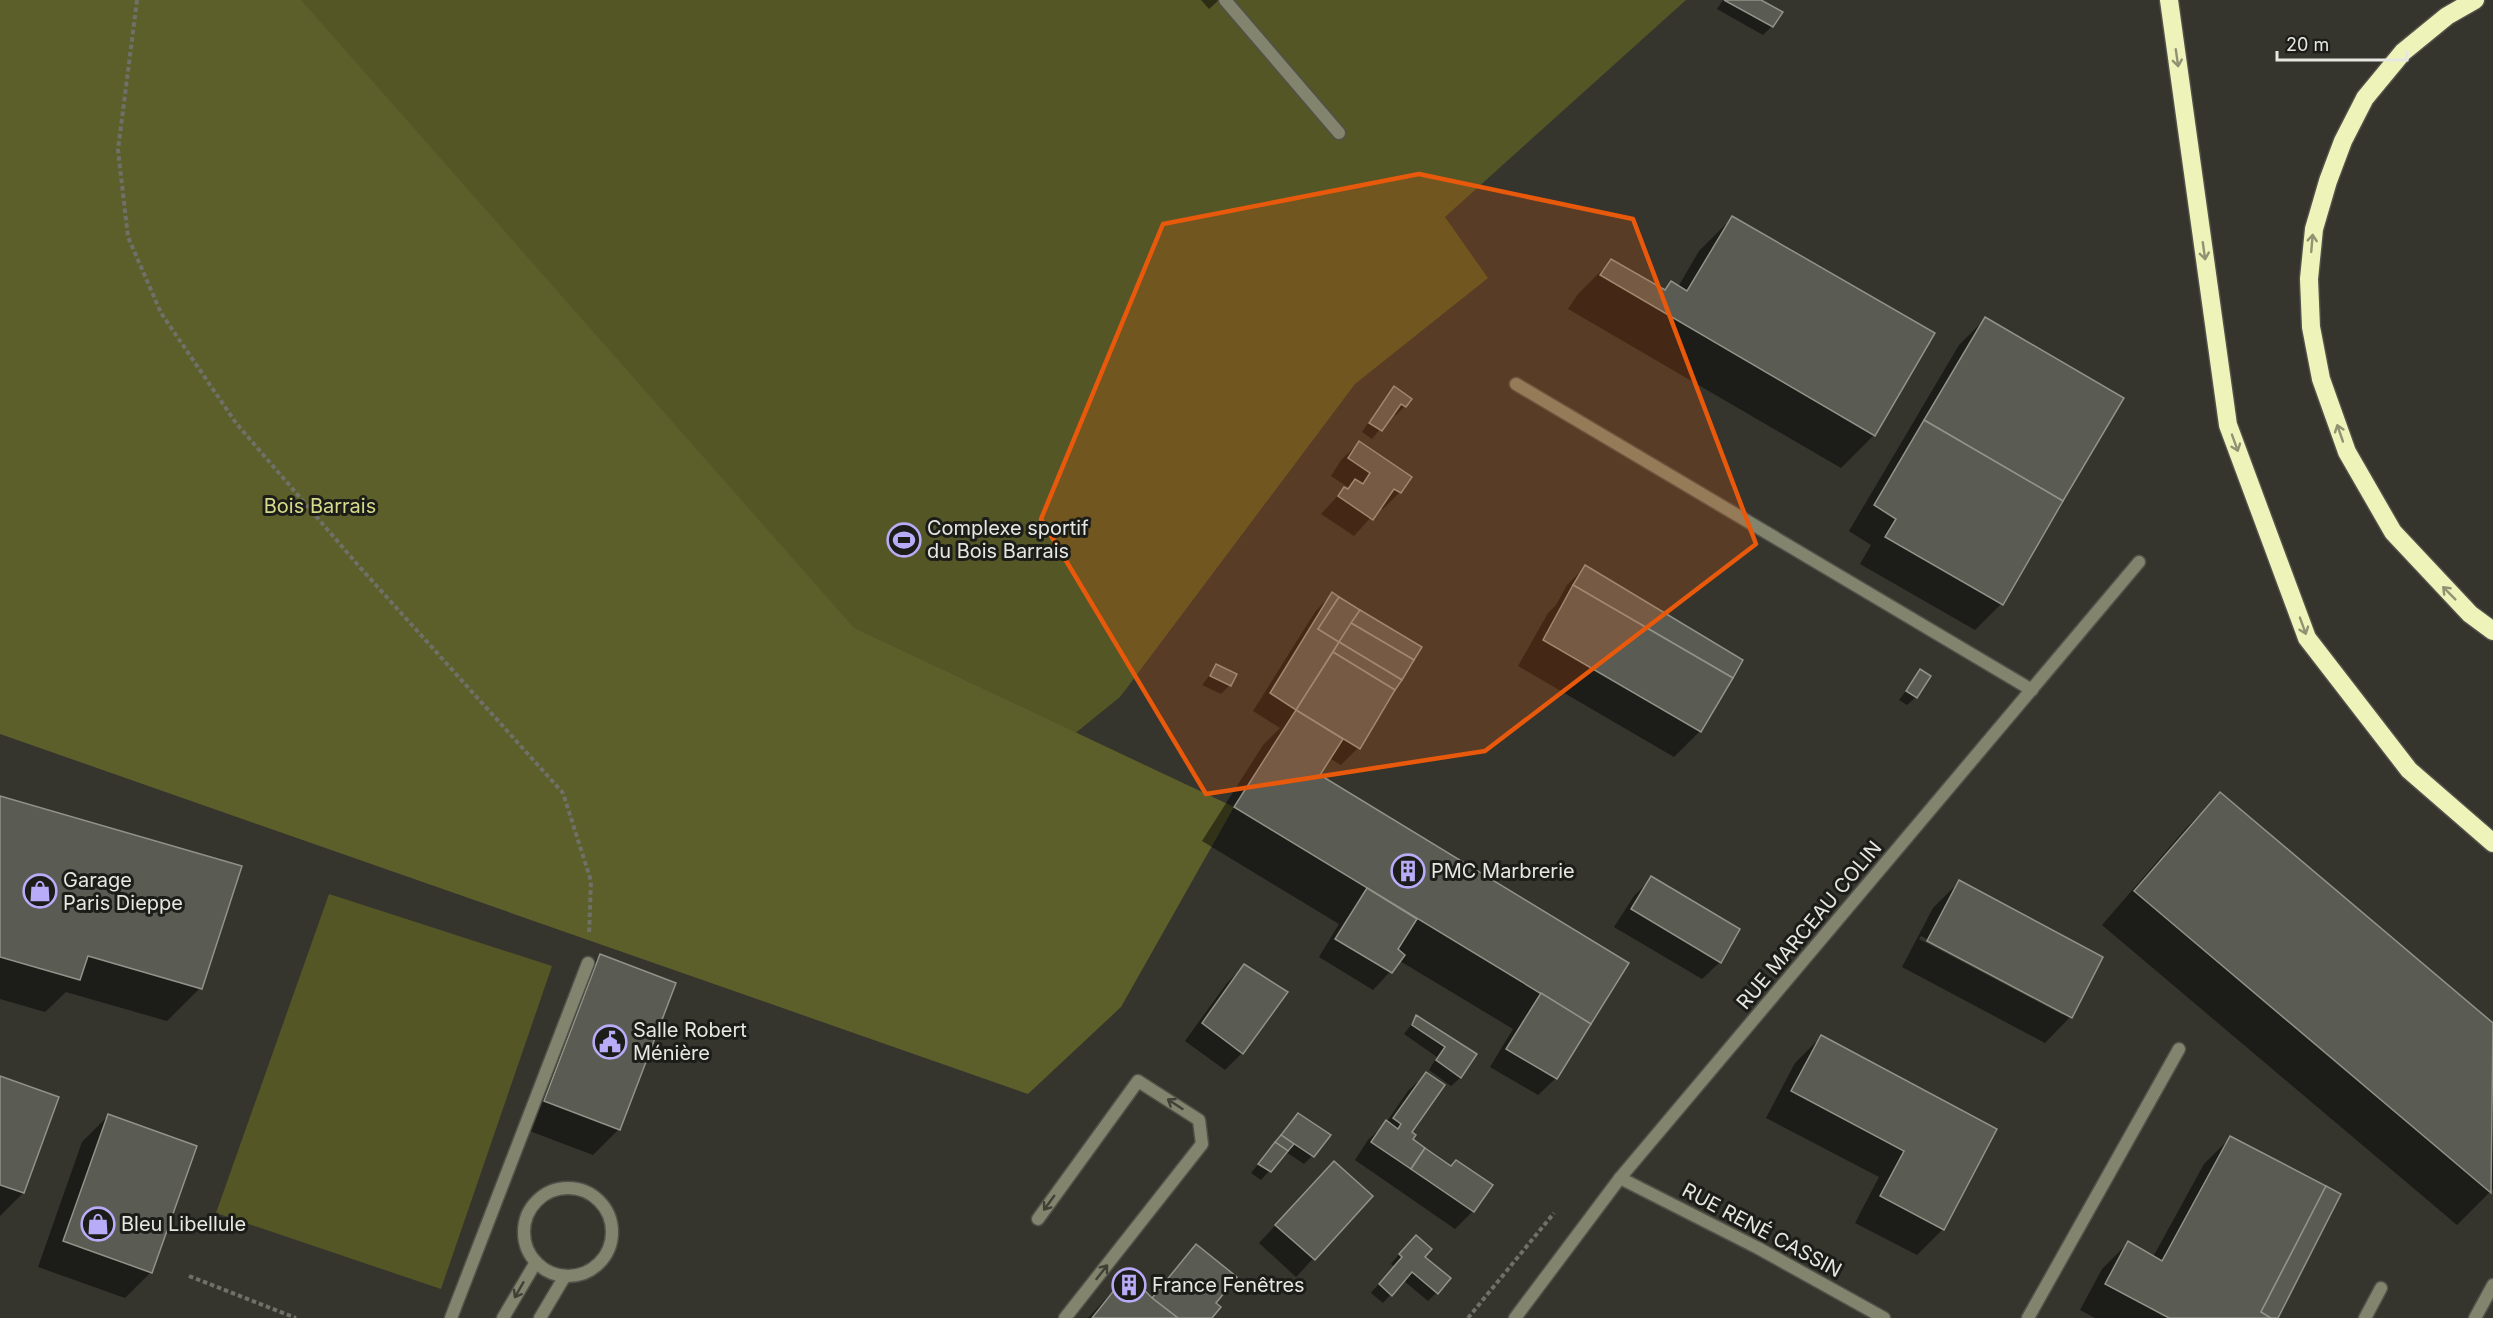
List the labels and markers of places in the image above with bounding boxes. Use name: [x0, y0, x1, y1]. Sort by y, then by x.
place label: Complexe sportif du Bois Barrais: [927, 516, 1089, 563]
sports icon: Complexe sportif du Bois Barrais: [886, 522, 922, 558]
building icon: PMC Marbrerie: [1390, 853, 1426, 889]
place label: PMC Marbrerie: [1431, 859, 1575, 883]
place label: Garage Paris Dieppe: [63, 868, 183, 915]
shop icon: Garage Paris Dieppe: [22, 873, 58, 909]
place label: Salle Robert Ménière: [633, 1018, 747, 1065]
public building icon: Salle Robert Ménière: [592, 1024, 628, 1060]
shop icon: Bleu Libellule: [80, 1206, 116, 1242]
place label: Bleu Libellule: [121, 1212, 246, 1236]
building icon: France Fenêtres: [1111, 1267, 1147, 1303]
place label: France Fenêtres: [1152, 1273, 1305, 1297]

